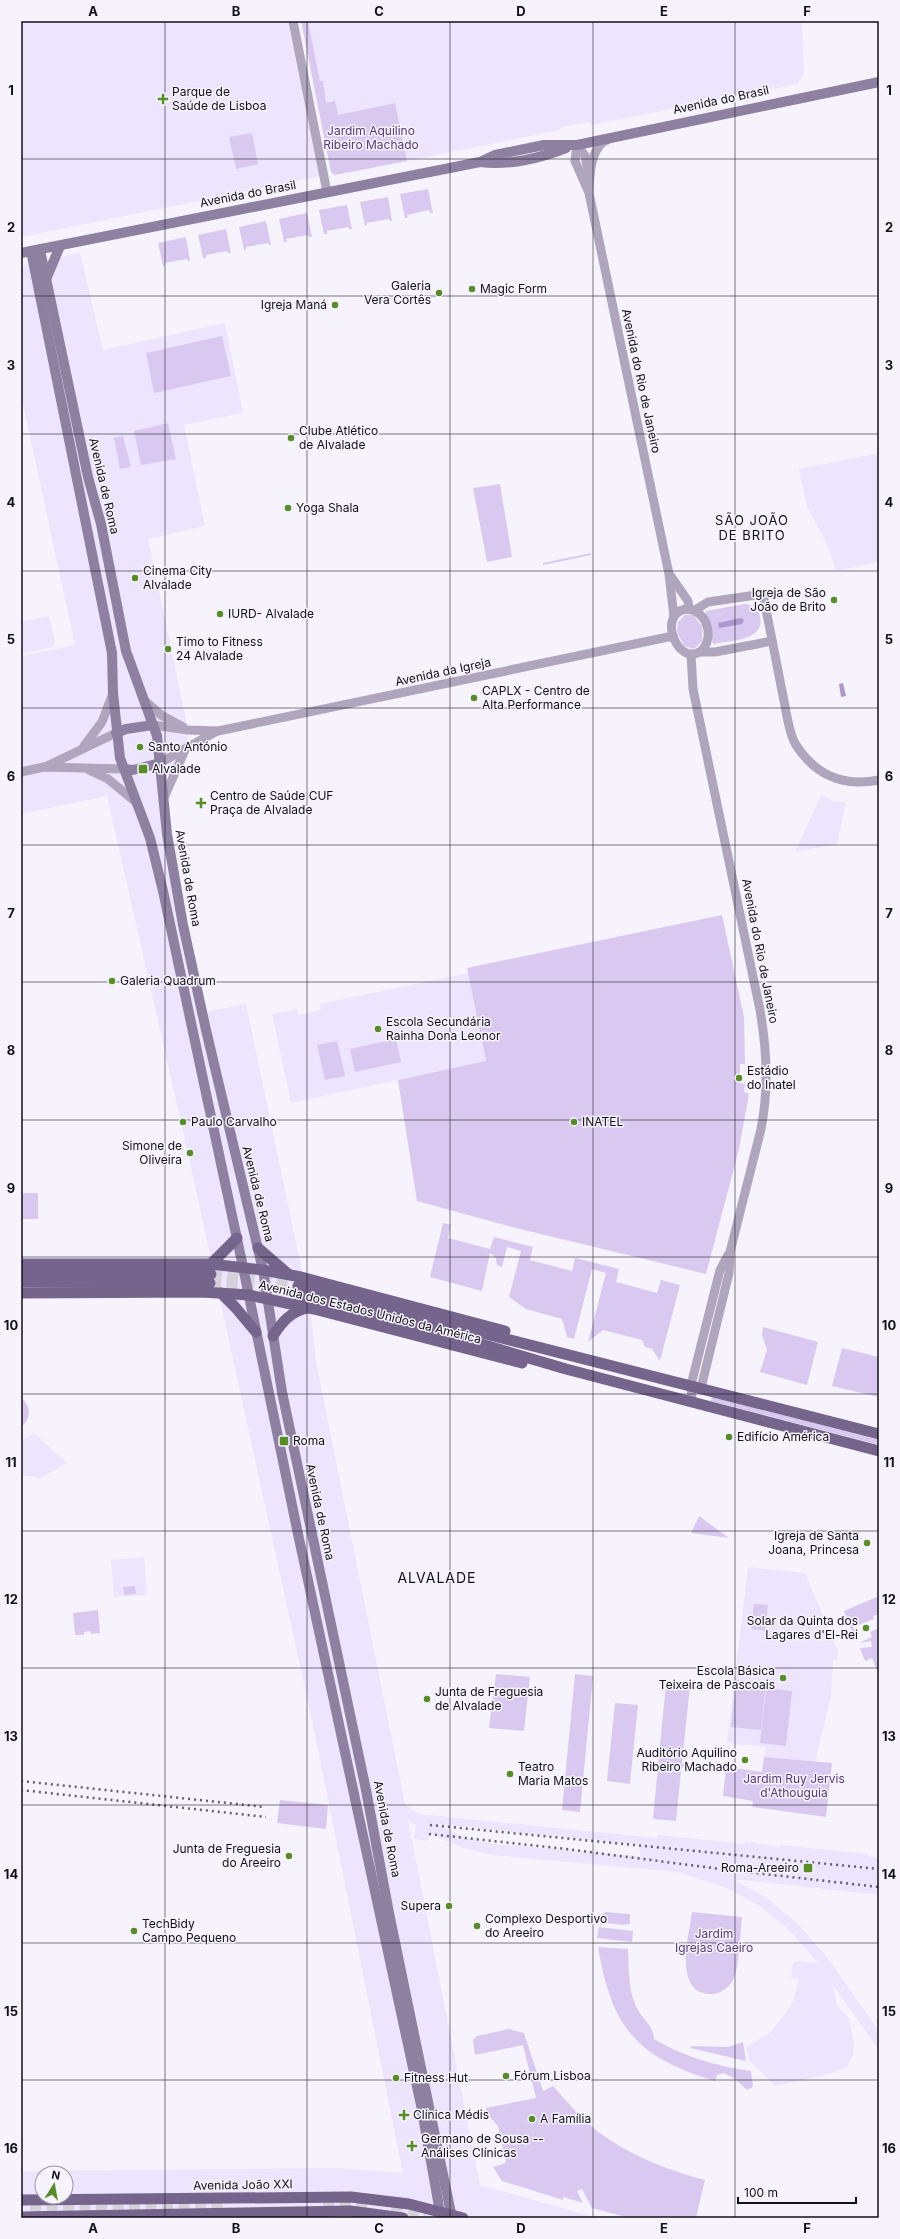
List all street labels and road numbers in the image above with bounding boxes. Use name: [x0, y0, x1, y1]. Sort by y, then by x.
street label: Avenida do Brasil: [672, 82, 770, 117]
street label: Avenida do Brasil: [199, 177, 297, 210]
street label: Avenida do Rio de Janeiro: [619, 307, 664, 455]
street label: Avenida de Roma: [86, 436, 123, 535]
street label: Avenida da Igreja: [394, 654, 492, 689]
street label: Avenida de Roma: [173, 828, 204, 928]
street label: Avenida do Rio de Janeiro: [739, 877, 782, 1025]
street label: Avenida de Roma: [239, 1144, 278, 1243]
street label: Avenida dos Estados Unidos da América: [257, 1277, 483, 1346]
street label: Avenida de Roma: [303, 1462, 338, 1561]
street label: Avenida de Roma: [371, 1779, 404, 1879]
street label: Avenida João XXI: [193, 2176, 293, 2193]

